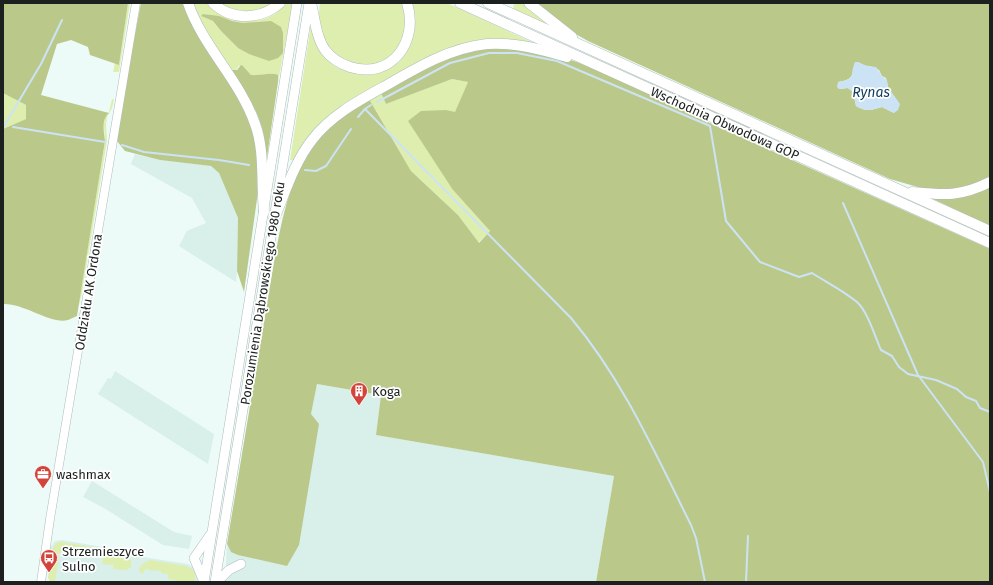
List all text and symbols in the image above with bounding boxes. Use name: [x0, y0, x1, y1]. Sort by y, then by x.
street label: Wschodnia Obwodowa GOP: [648, 84, 802, 163]
water label: Rynas: [852, 84, 890, 101]
street label: Porozumienia Dąbrowskiego 1980 roku: [237, 180, 288, 406]
street label: Oddziału AK Ordona: [72, 233, 105, 352]
building icon: Koga: [349, 381, 369, 406]
place label: Koga: [372, 384, 401, 399]
office icon: washmax: [33, 464, 53, 489]
place label: washmax: [56, 467, 111, 482]
place label: Strzemieszyce Sulno: [62, 544, 144, 574]
bus stop icon: Strzemieszyce Sulno: [39, 548, 59, 573]

